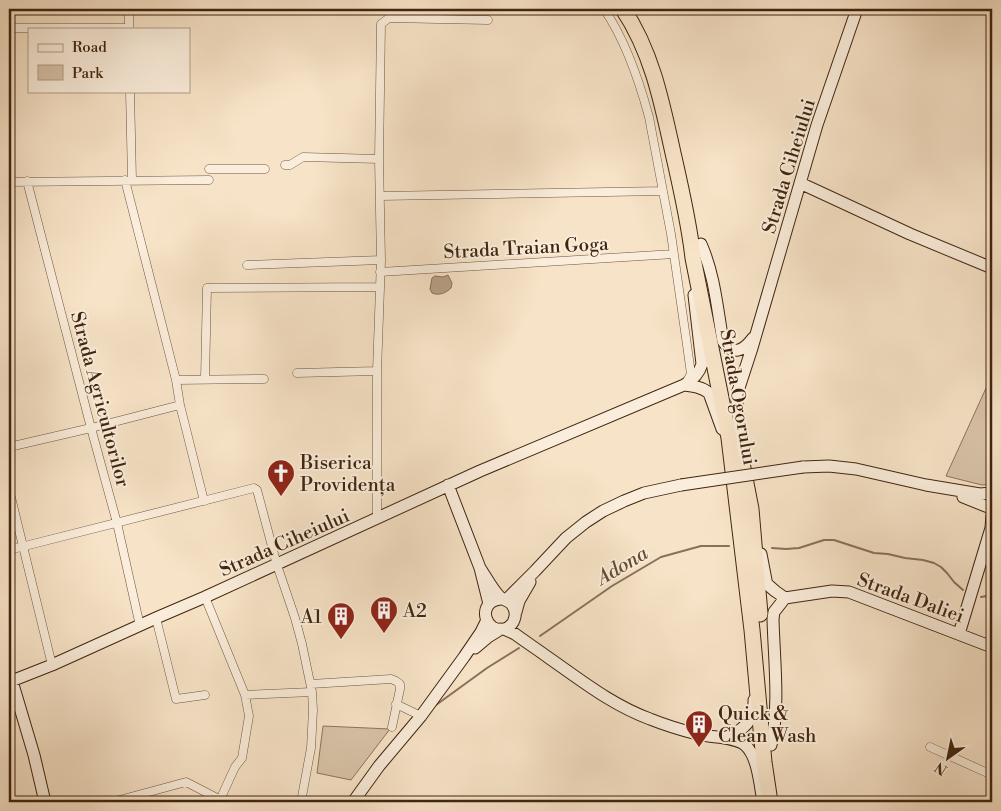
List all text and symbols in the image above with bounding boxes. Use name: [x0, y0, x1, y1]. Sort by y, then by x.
legend: [28, 28, 190, 92]
text: Road: [72, 38, 107, 57]
text: Park: [72, 64, 104, 83]
street label: Strada Ciheiului: [757, 96, 821, 237]
street label: Strada Traian Goga: [443, 232, 610, 264]
street label: Strada Agricultorilor: [65, 309, 135, 490]
street label: Strada Ogorului: [714, 327, 762, 467]
place label: Biserica Providența: [299, 451, 396, 497]
church icon: Biserica Providența: [266, 458, 296, 497]
street label: Strada Ciheiului: [216, 504, 353, 582]
water label: Adona: [591, 541, 654, 592]
street label: Strada Daliei: [854, 568, 967, 628]
building icon: A2: [369, 595, 399, 634]
place label: A2: [402, 599, 427, 623]
building icon: A1: [326, 601, 356, 640]
place label: A1: [300, 605, 322, 629]
place label: Quick & Clean Wash: [718, 702, 816, 748]
building icon: Quick & Clean Wash: [684, 709, 714, 748]
north arrow: [924, 734, 974, 784]
text: N: [932, 757, 951, 779]

